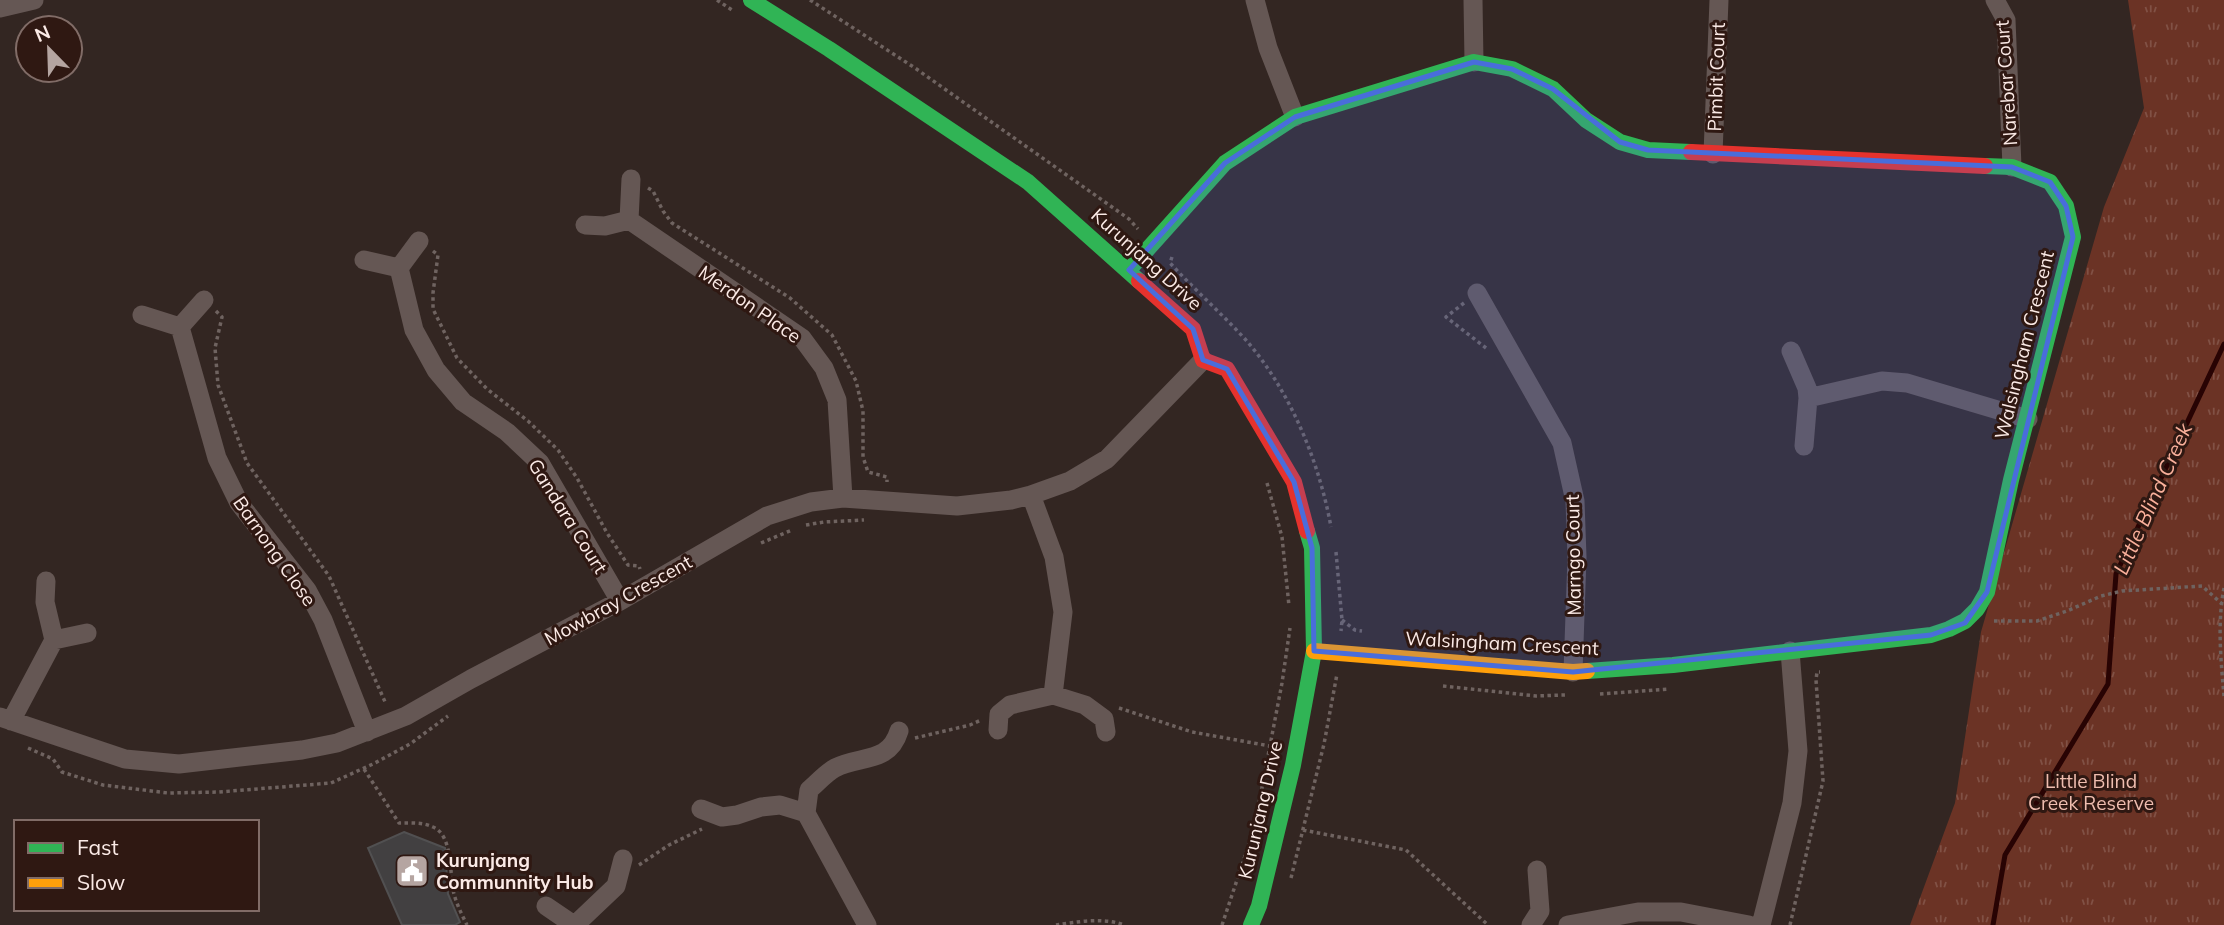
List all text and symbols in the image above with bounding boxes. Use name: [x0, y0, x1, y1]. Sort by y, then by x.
north arrow: [14, 14, 84, 84]
street label: Narebar Court: [1990, 19, 2022, 146]
text: N: [31, 20, 54, 47]
street label: Pimbit Court: [1702, 22, 1730, 132]
street label: Kurunjang Drive: [1087, 203, 1207, 315]
street label: Walsingham Crescent: [1989, 248, 2059, 442]
street label: Merdon Place: [694, 260, 806, 348]
water label: Little Blind Creek: [2107, 418, 2198, 578]
street label: Gandara Court: [523, 454, 613, 578]
street label: Barnong Close: [228, 491, 322, 611]
street label: Marngo Court: [1560, 494, 1586, 616]
street label: Mowbray Crescent: [540, 549, 696, 650]
street label: Walsingham Crescent: [1405, 626, 1600, 660]
street label: Kurunjang Drive: [1232, 739, 1288, 881]
park label: Little Blind Creek Reserve: [2028, 769, 2154, 815]
legend: [14, 820, 259, 911]
text: Fast: [77, 834, 119, 860]
place label: Kurunjang Communnity Hub: [436, 848, 594, 894]
public building icon: Kurunjang Communnity Hub: [393, 852, 431, 890]
text: Slow: [77, 869, 125, 895]

